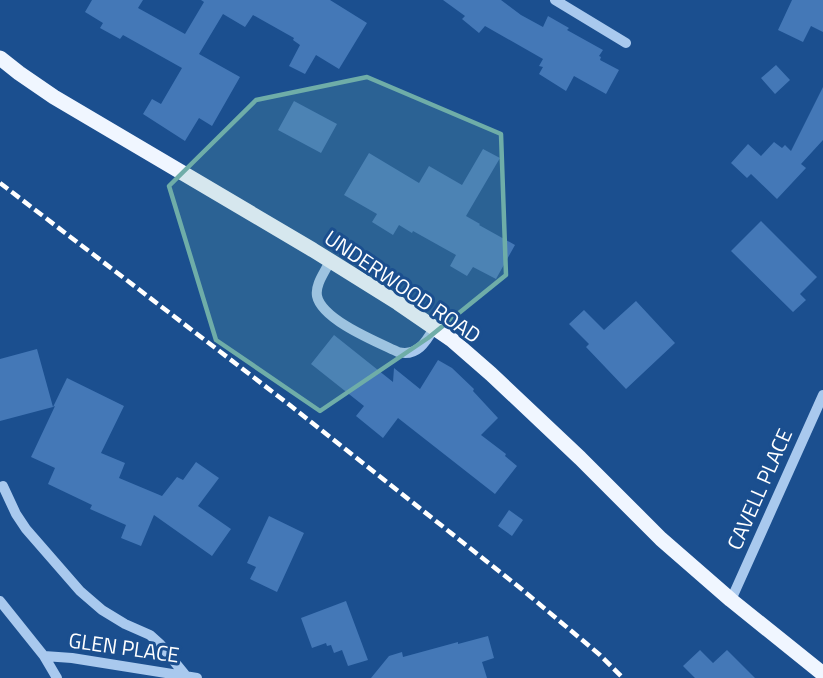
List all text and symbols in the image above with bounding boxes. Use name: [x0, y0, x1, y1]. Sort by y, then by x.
street label: UNDERWOOD ROAD: [318, 222, 488, 350]
street label: CAVELL PLACE: [718, 423, 800, 555]
street label: GLEN PLACE: [67, 623, 181, 671]

